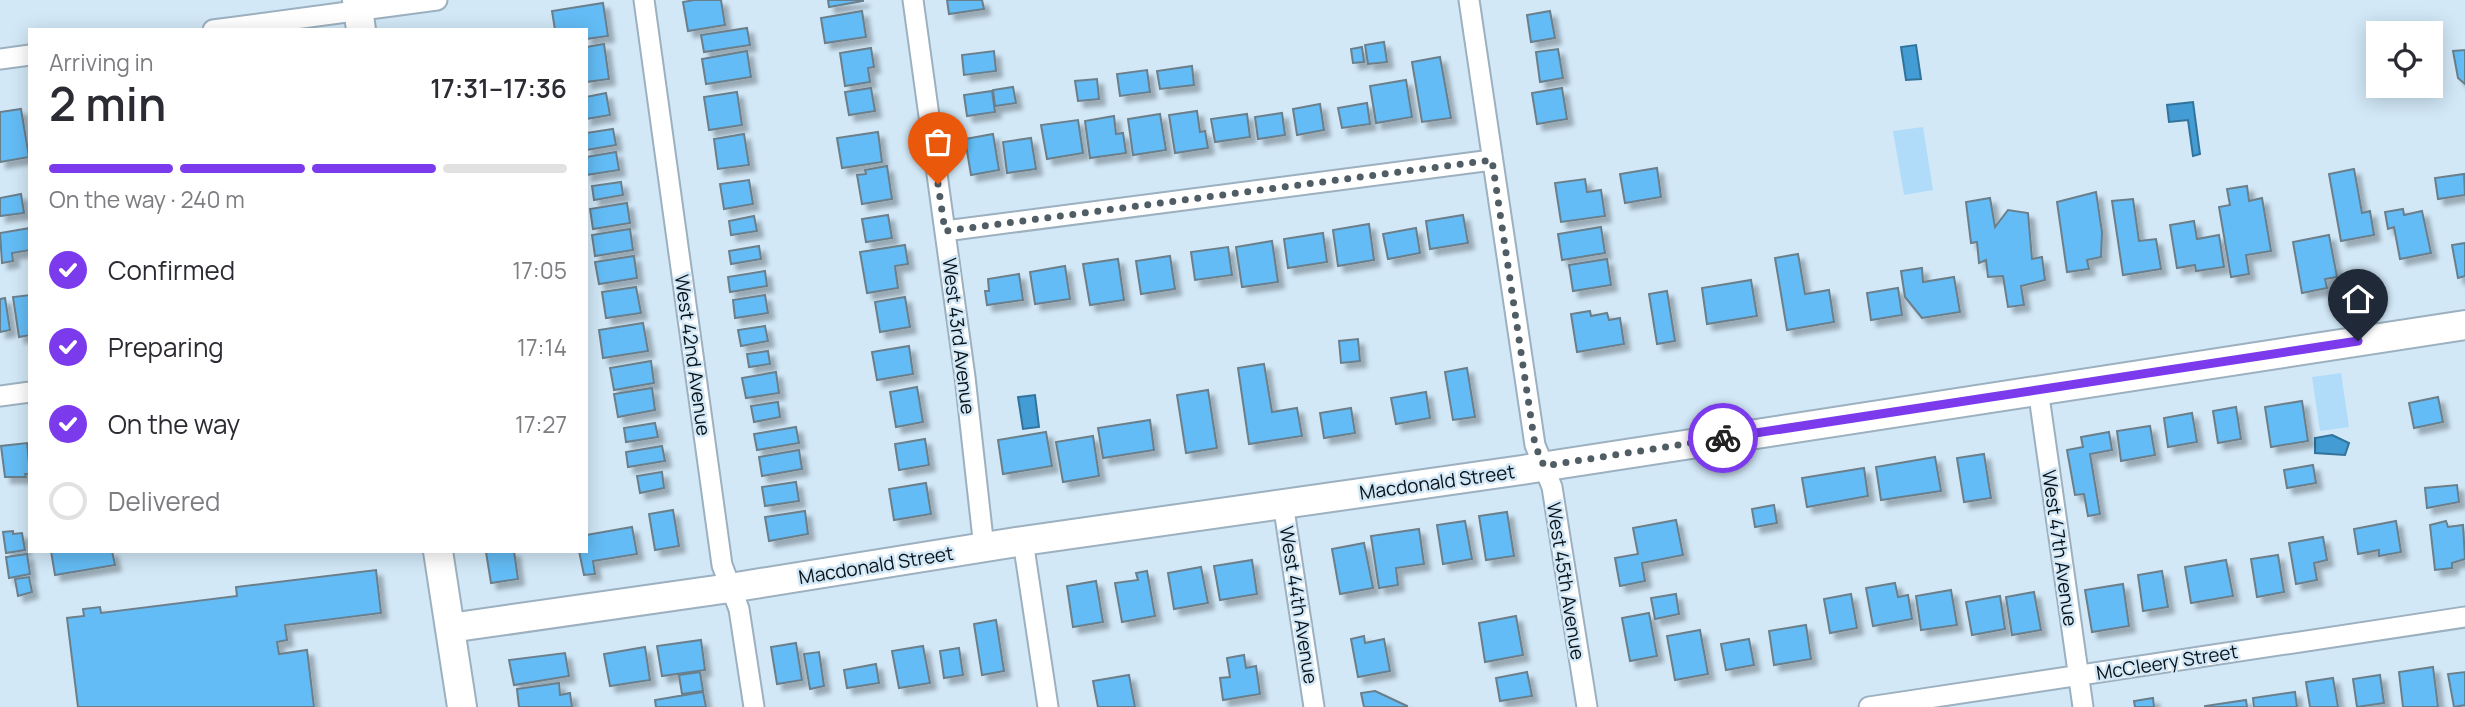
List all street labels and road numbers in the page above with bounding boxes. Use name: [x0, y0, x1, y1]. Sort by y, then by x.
street label: West 43rd Avenue: [936, 256, 982, 416]
street label: West 42nd Avenue: [669, 273, 717, 437]
street label: Macdonald Street: [1358, 458, 1516, 506]
street label: West 47th Avenue: [2036, 468, 2084, 628]
street label: West 45th Avenue: [1541, 500, 1591, 662]
street label: West 44th Avenue: [1274, 524, 1324, 686]
street label: Macdonald Street: [797, 540, 955, 590]
street label: McCleery Street: [2094, 638, 2240, 686]

